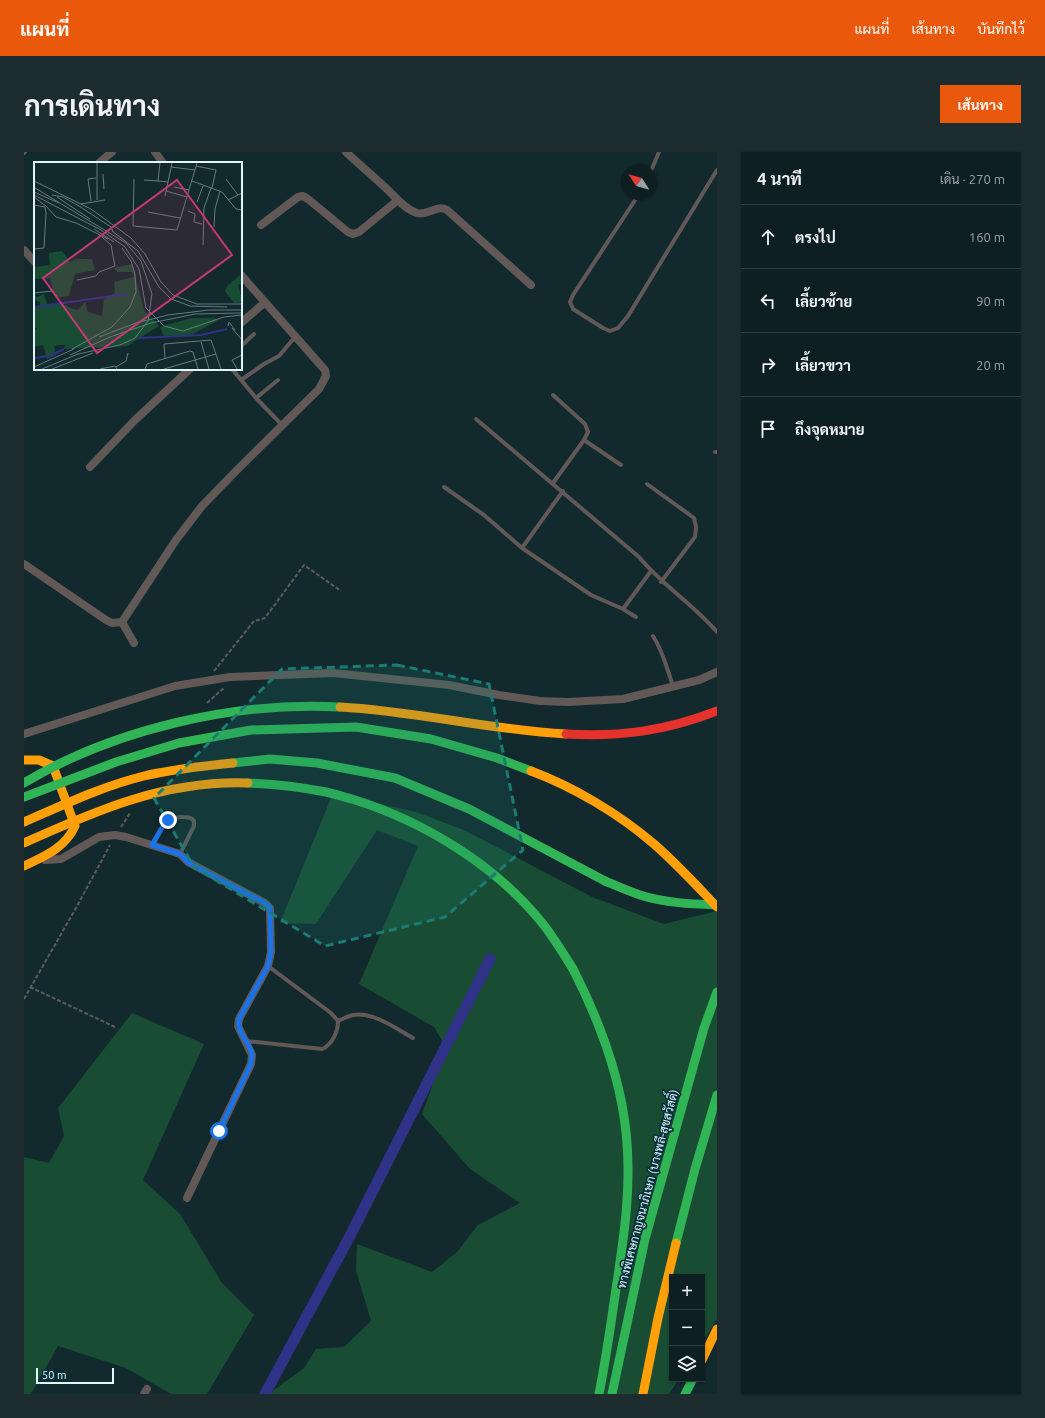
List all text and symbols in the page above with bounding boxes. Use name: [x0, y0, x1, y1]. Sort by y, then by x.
text: แผนที่: [20, 18, 69, 40]
text: แผนที่: [854, 21, 889, 37]
text: เส้นทาง: [911, 21, 955, 37]
text: บันทึกไว้: [977, 21, 1025, 37]
button: เส้นทาง: [940, 85, 1021, 123]
text: การเดินทาง: [24, 90, 160, 121]
inset map: [34, 162, 242, 370]
north arrow: [621, 164, 657, 200]
text: 4 นาที: [757, 169, 802, 188]
text: เดิน · 270 m: [940, 172, 1005, 186]
icon: ahead: [757, 226, 779, 248]
text: ตรงไป: [795, 229, 836, 246]
text: 160 m: [969, 230, 1005, 244]
icon: left: [757, 290, 779, 312]
text: เลี้ยวซ้าย: [795, 293, 852, 310]
text: 90 m: [976, 294, 1005, 308]
icon: right: [757, 354, 779, 376]
text: เลี้ยวขวา: [795, 357, 851, 374]
text: 20 m: [976, 358, 1005, 372]
icon: arrive: [757, 418, 779, 440]
text: ถึงจุดหมาย: [795, 421, 865, 438]
route end: [159, 811, 177, 829]
street label: ทางพิเศษกาญจนาภิเษก (บางพลี-สุขสวัสดิ์): [610, 1087, 683, 1291]
route start: [210, 1122, 228, 1140]
map controls: [669, 1274, 705, 1382]
button: +: [669, 1274, 705, 1310]
button: −: [669, 1310, 705, 1346]
button: layers: [669, 1346, 705, 1382]
scale bar: [36, 1366, 114, 1385]
text: 50 m: [42, 1369, 66, 1381]

